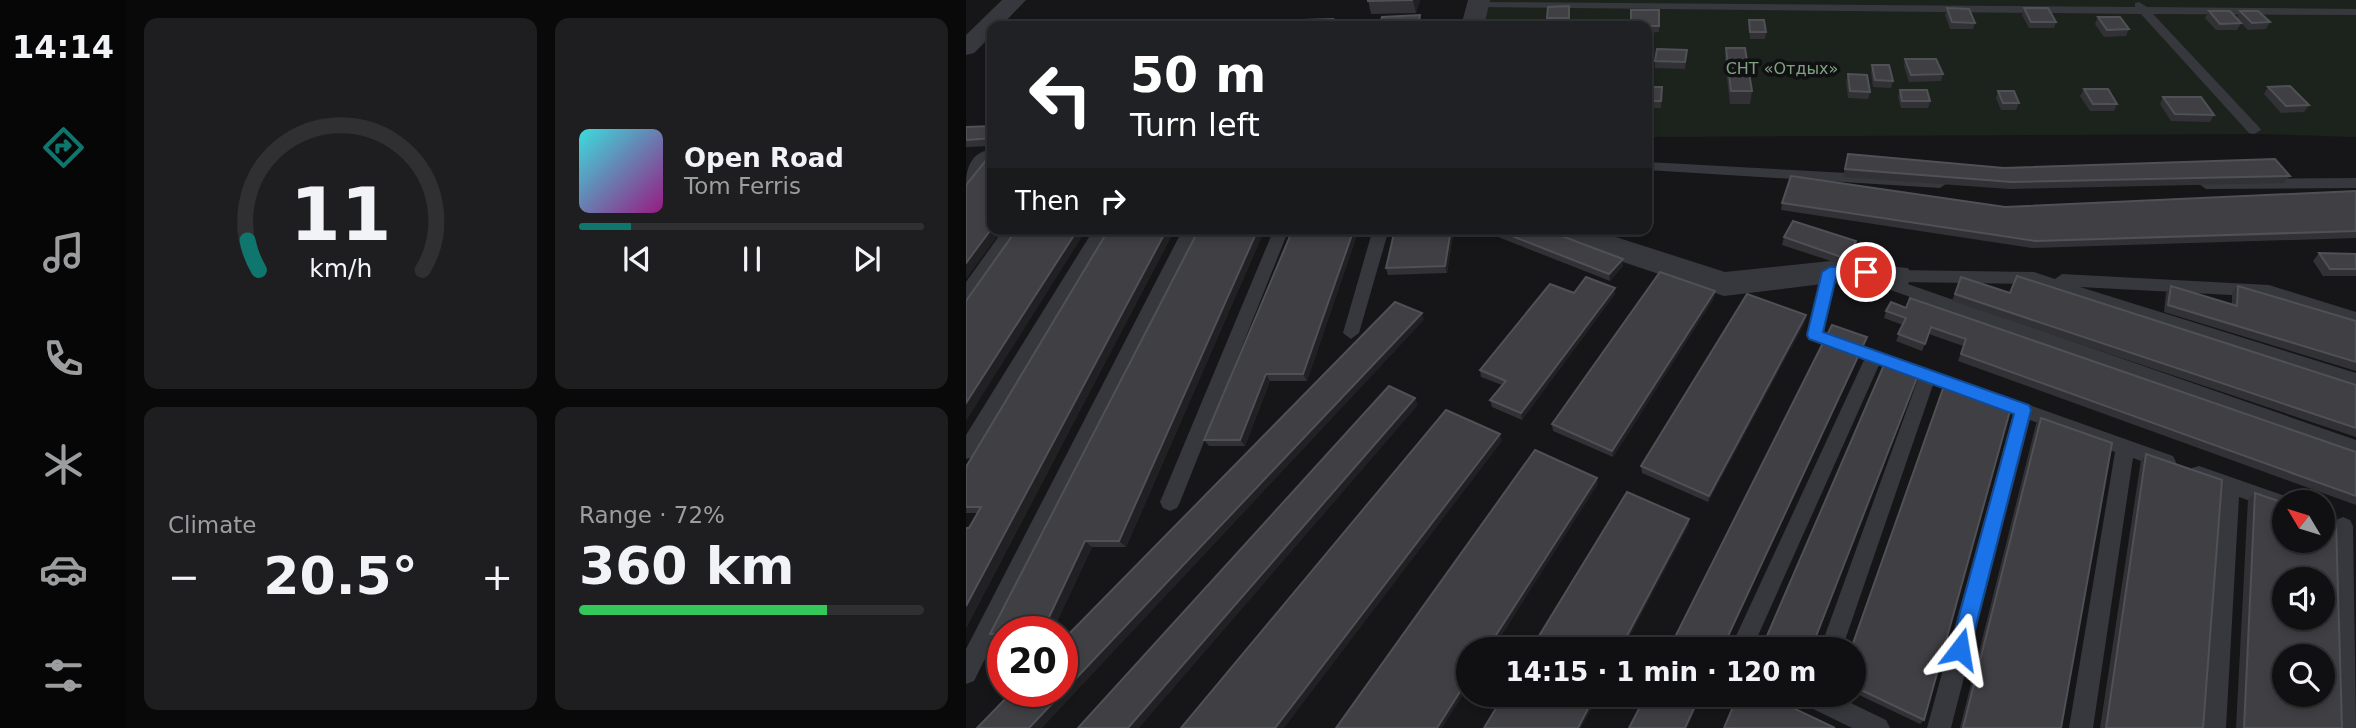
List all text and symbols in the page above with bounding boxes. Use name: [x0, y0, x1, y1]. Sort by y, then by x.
text: 14:14: [12, 28, 114, 66]
text: 50 m: [1130, 47, 1266, 104]
icon: left: [1015, 49, 1106, 140]
park label: СНТ «Отдых»: [1726, 59, 1838, 78]
text: Turn left: [1130, 106, 1260, 144]
icon: directions: [39, 123, 88, 172]
text: Open Road: [684, 143, 844, 173]
text: 11: [290, 172, 391, 257]
text: Tom Ferris: [684, 173, 801, 199]
icon: right: [1094, 182, 1132, 220]
text: Then: [1015, 186, 1080, 216]
icon: music: [39, 228, 88, 277]
icon: previous: [618, 240, 656, 278]
icon: pause: [733, 240, 771, 278]
icon: next: [848, 240, 886, 278]
pin: [1836, 242, 1896, 302]
icon: arrive: [1847, 253, 1885, 291]
text: km/h: [309, 254, 372, 283]
icon: phone: [39, 334, 88, 383]
icon: climate: [39, 440, 88, 489]
north arrow: [2272, 490, 2334, 553]
map controls: [2272, 490, 2335, 707]
text: Range · 72%: [579, 502, 725, 528]
text: Climate: [168, 512, 257, 538]
text: 360 km: [579, 536, 794, 596]
icon: car: [39, 545, 88, 594]
text: 20.5°: [263, 546, 418, 606]
text: −: [168, 555, 200, 599]
text: +: [481, 555, 513, 599]
button: sound: [2272, 567, 2335, 630]
position arrow: [1923, 612, 1997, 686]
speed limit sign: 20: [987, 616, 1078, 707]
button: search: [2272, 644, 2335, 707]
icon: filters: [39, 651, 88, 700]
text: 14:15 · 1 min · 120 m: [1506, 657, 1816, 687]

